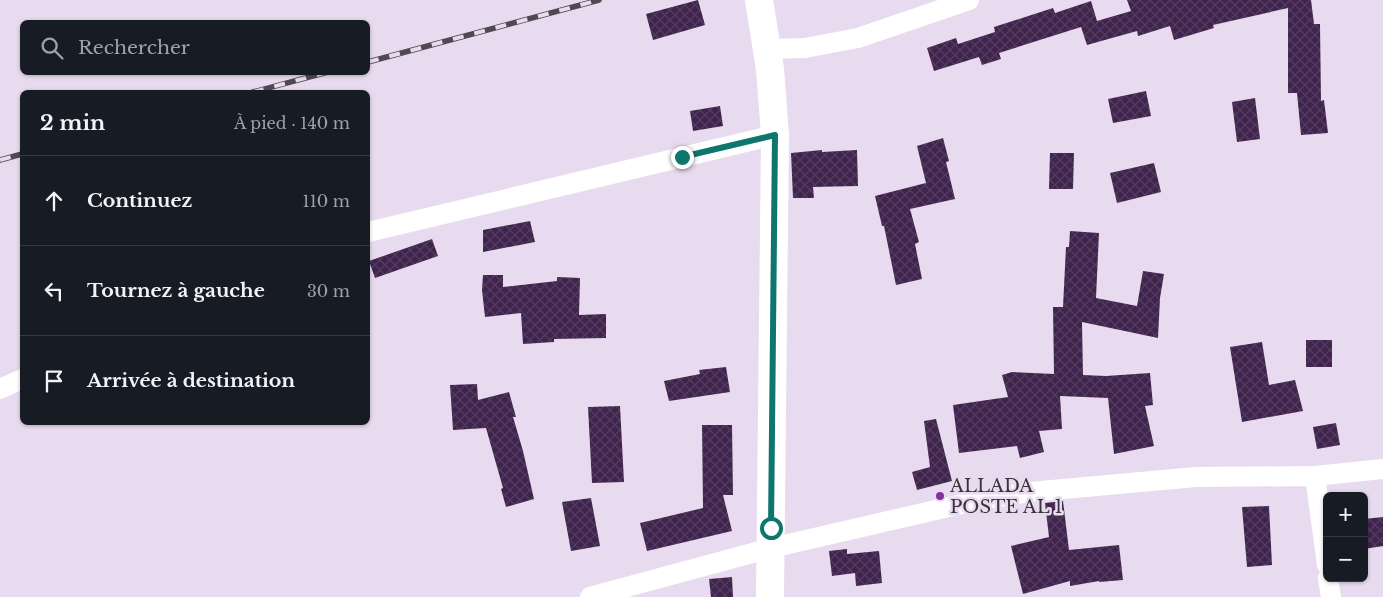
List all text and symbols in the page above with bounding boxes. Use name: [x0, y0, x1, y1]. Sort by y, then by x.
search box: [20, 20, 370, 75]
icon: search: [38, 34, 66, 62]
text: Rechercher: [78, 36, 190, 59]
text: 2 min: [40, 110, 105, 136]
text: À pied · 140 m: [234, 113, 350, 133]
route end: [671, 146, 694, 169]
icon: ahead: [40, 187, 68, 215]
text: Continuez: [87, 189, 192, 212]
text: 110 m: [303, 191, 350, 211]
icon: left: [40, 277, 68, 305]
text: Tournez à gauche: [87, 279, 265, 302]
text: 30 m: [307, 281, 350, 301]
icon: arrive: [40, 367, 68, 395]
text: Arrivée à destination: [87, 369, 295, 392]
place label: ALLADA POSTE AL 1: [949, 475, 1062, 518]
marker: ALLADA POSTE AL 1: [934, 490, 946, 502]
map controls: [1323, 492, 1368, 582]
button: +: [1323, 492, 1368, 537]
route start: [760, 517, 783, 540]
button: −: [1323, 537, 1368, 582]

